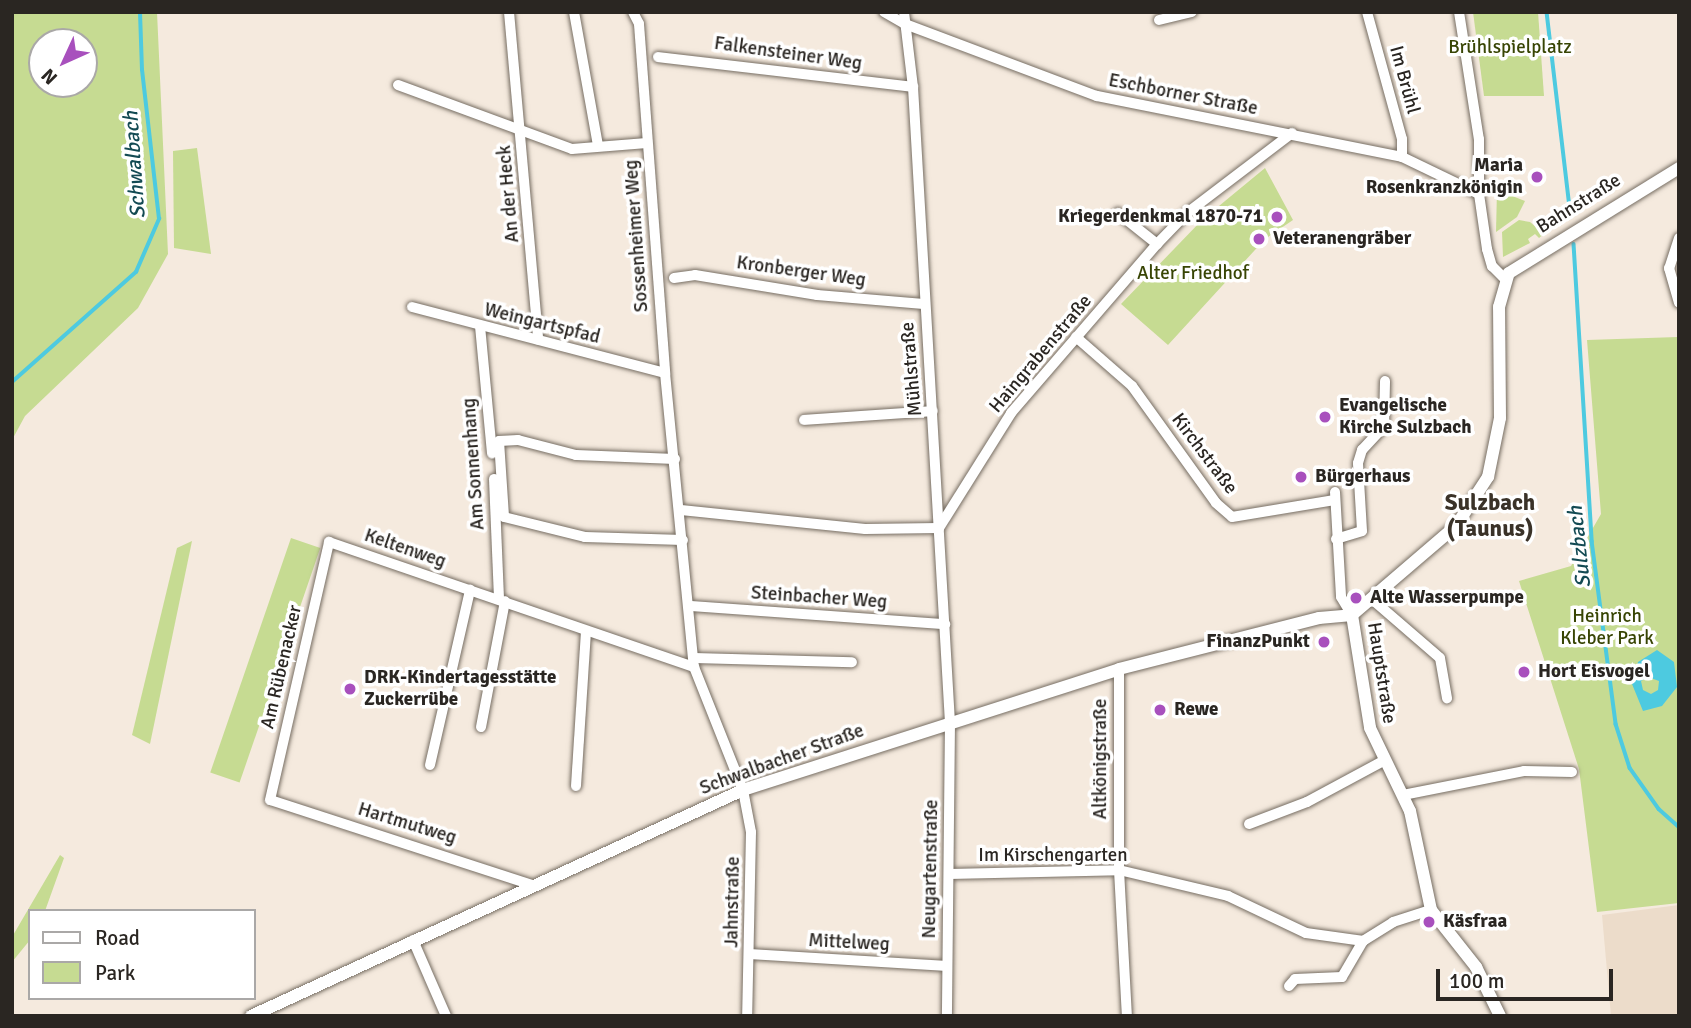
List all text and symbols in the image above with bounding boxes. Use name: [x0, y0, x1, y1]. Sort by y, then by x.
north arrow: [28, 28, 98, 98]
street label: Falkensteiner Weg: [713, 32, 863, 76]
park label: Brühlspielplatz: [1448, 37, 1572, 59]
street label: Im Brühl: [1384, 44, 1424, 116]
text: N: [36, 63, 63, 90]
street label: Eschborner Straße: [1107, 69, 1259, 121]
water label: Schwalbach: [118, 111, 150, 219]
street label: An der Heck: [493, 144, 525, 244]
place label: Maria Rosenkranzkönigin: [1366, 155, 1523, 199]
street label: Sossenheimer Weg: [620, 159, 654, 313]
marker: Maria Rosenkranzkönigin: [1529, 169, 1545, 185]
street label: Bahnstraße: [1533, 169, 1625, 239]
place label: Kriegerdenkmal 1870-71: [1058, 206, 1263, 228]
marker: Kriegerdenkmal 1870-71: [1269, 209, 1285, 225]
place label: Veteranengräber: [1273, 228, 1411, 250]
marker: Veteranengräber: [1251, 231, 1267, 247]
street label: Kronberger Weg: [735, 252, 867, 292]
park label: Alter Friedhof: [1137, 263, 1249, 285]
street label: Haingrabenstraße: [985, 290, 1097, 418]
street label: Weingartspfad: [482, 299, 602, 349]
street label: Mühlstraße: [897, 321, 927, 417]
place label: Evangelische Kirche Sulzbach: [1339, 395, 1472, 439]
street label: Am Sonnenhang: [458, 397, 490, 531]
street label: Kirchstraße: [1166, 409, 1242, 499]
marker: Evangelische Kirche Sulzbach: [1317, 409, 1333, 425]
place label: Bürgerhaus: [1315, 466, 1411, 488]
marker: Bürgerhaus: [1293, 469, 1309, 485]
district label: Sulzbach (Taunus): [1445, 489, 1535, 543]
water label: Sulzbach: [1562, 505, 1596, 589]
street label: Keltenweg: [361, 524, 449, 574]
street label: Steinbacher Weg: [750, 582, 888, 614]
place label: Alte Wasserpumpe: [1370, 587, 1524, 609]
marker: Alte Wasserpumpe: [1348, 590, 1364, 606]
street label: Am Rübenacker: [257, 603, 307, 731]
park label: Heinrich Kleber Park: [1560, 606, 1654, 650]
street label: Hauptstraße: [1362, 621, 1400, 725]
place label: FinanzPunkt: [1206, 631, 1310, 653]
marker: FinanzPunkt: [1316, 634, 1332, 650]
place label: Hort Eisvogel: [1538, 661, 1650, 683]
marker: Hort Eisvogel: [1516, 664, 1532, 680]
place label: DRK-Kindertagesstätte Zuckerrübe: [364, 667, 556, 711]
marker: DRK-Kindertagesstätte Zuckerrübe: [342, 681, 358, 697]
street label: Altkönigstraße: [1090, 699, 1112, 819]
place label: Rewe: [1174, 699, 1218, 721]
marker: Rewe: [1152, 702, 1168, 718]
street label: Schwalbacher Straße: [697, 720, 867, 800]
street label: Hartmutweg: [355, 798, 459, 850]
street label: Neugartenstraße: [918, 799, 944, 939]
street label: Im Kirschengarten: [978, 845, 1128, 867]
street label: Jahnstraße: [721, 856, 745, 948]
legend: [28, 909, 256, 1000]
place label: Käsfraa: [1443, 911, 1507, 933]
marker: Käsfraa: [1421, 914, 1437, 930]
text: Road: [95, 925, 140, 951]
street label: Mittelweg: [808, 929, 890, 957]
scale bar: [1439, 954, 1616, 998]
text: Park: [95, 960, 135, 986]
text: 100 m: [1449, 968, 1504, 994]

